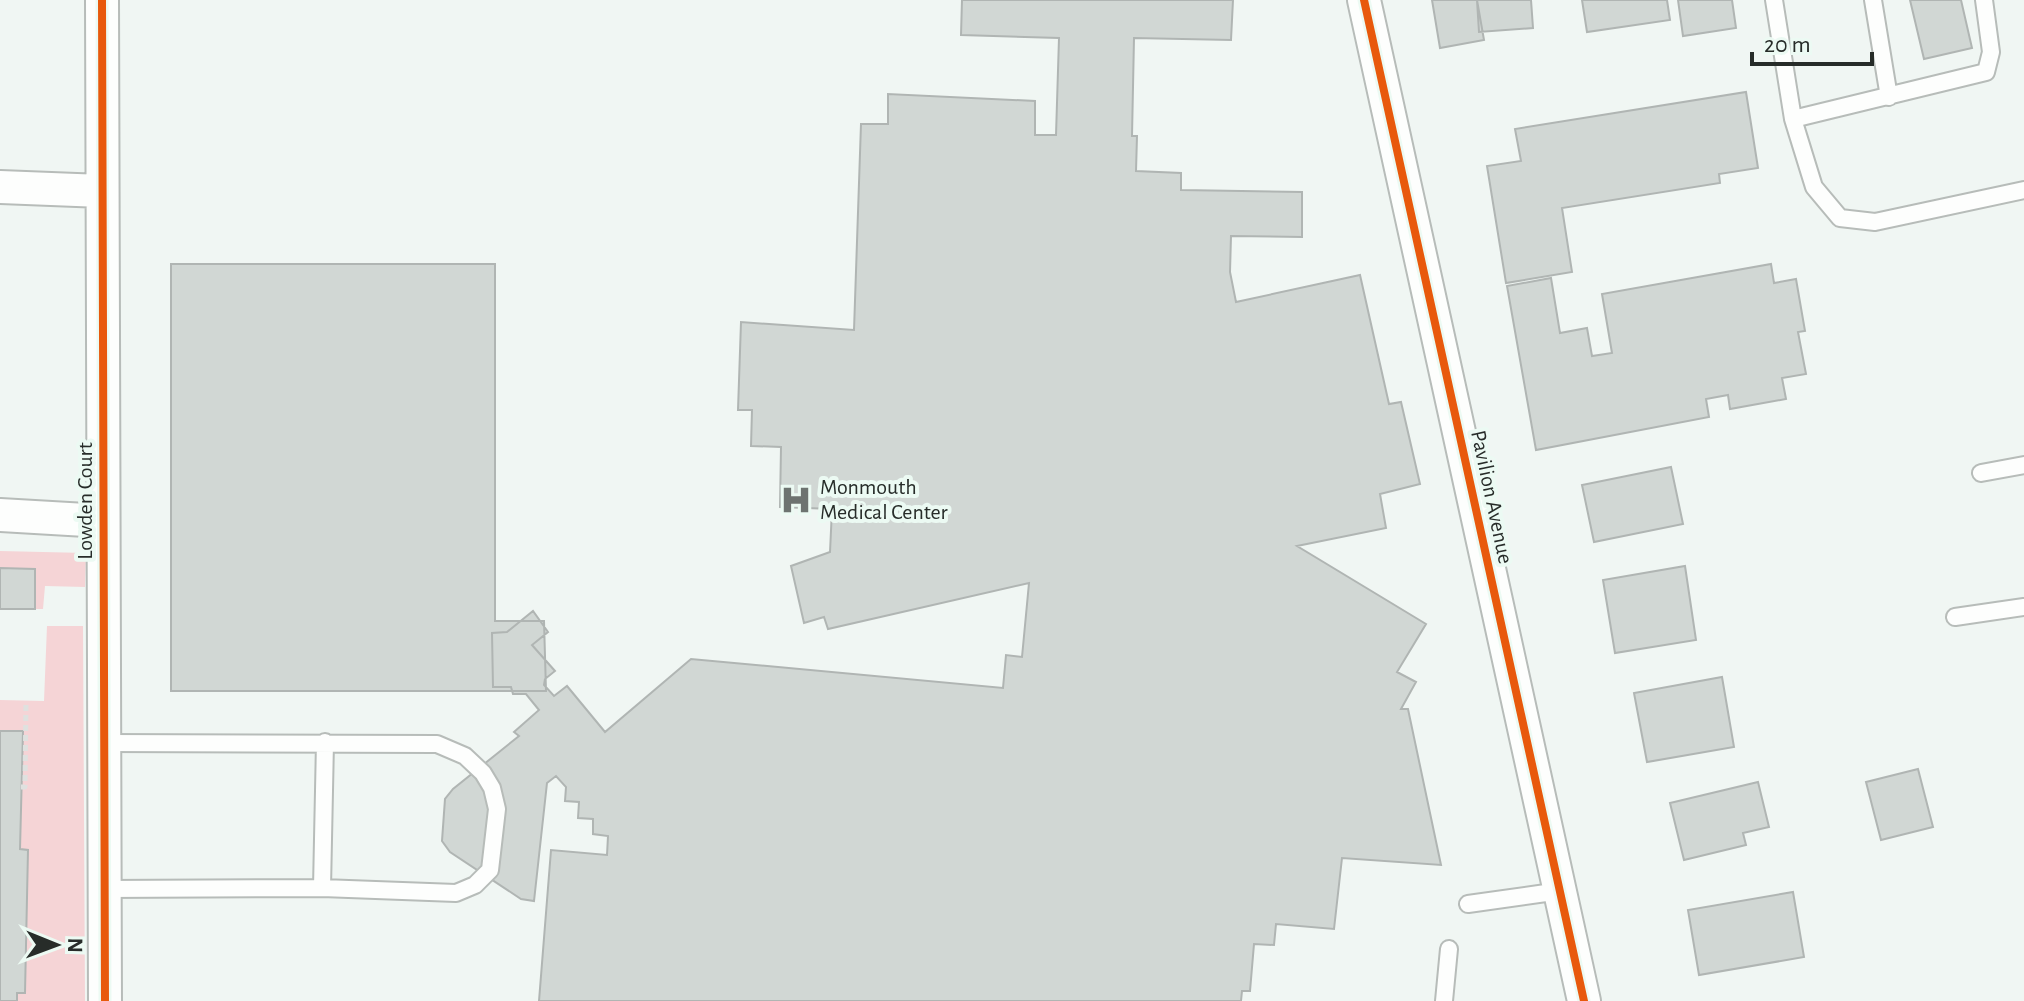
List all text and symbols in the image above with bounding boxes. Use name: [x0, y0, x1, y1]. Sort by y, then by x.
scale bar: [1752, 16, 1872, 66]
text: 20 m: [1764, 33, 1811, 57]
street label: Pavilion Avenue: [1467, 428, 1517, 566]
street label: Lowden Court: [74, 442, 96, 560]
place label: Monmouth Medical Center: [820, 476, 948, 523]
hospital icon: Monmouth Medical Center: [779, 483, 813, 517]
north arrow: [16, 905, 96, 985]
text: N: [64, 937, 86, 953]

